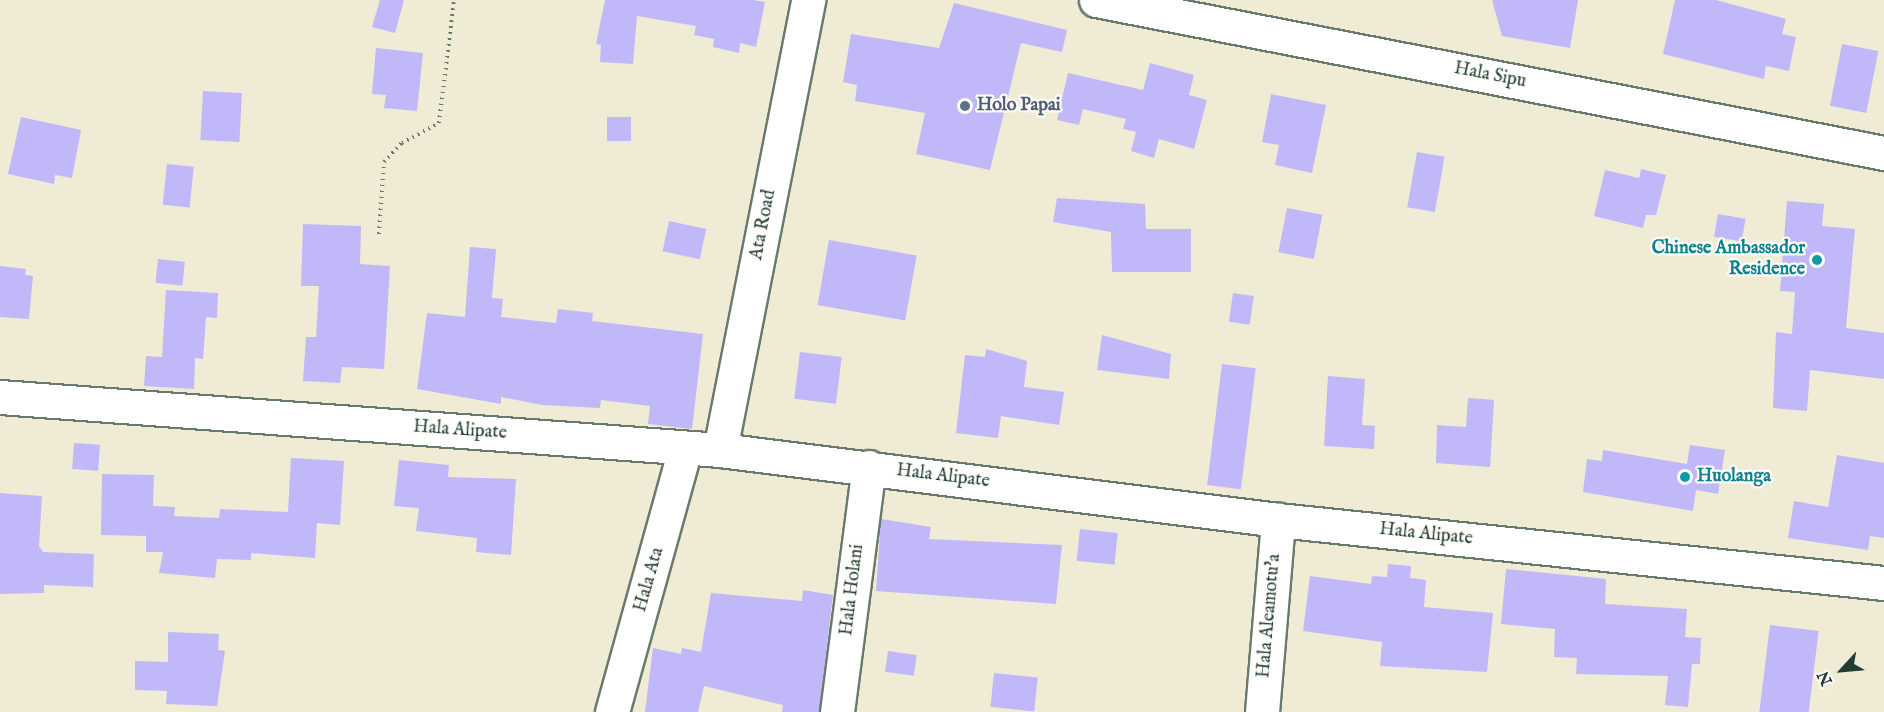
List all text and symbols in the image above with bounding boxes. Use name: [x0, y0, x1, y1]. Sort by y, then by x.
street label: Hala Sipu: [1452, 58, 1528, 94]
place label: Holo Papai: [977, 95, 1061, 117]
marker: Holo Papai: [958, 99, 972, 113]
street label: Ata Road: [747, 188, 781, 262]
place label: Chinese Ambassador Residence: [1652, 239, 1805, 282]
marker: Chinese Ambassador Residence: [1810, 253, 1824, 267]
street label: Hala Alipate: [413, 417, 507, 445]
street label: Hala Alipate: [895, 461, 991, 493]
place label: Huolanga: [1697, 466, 1771, 488]
marker: Huolanga: [1678, 470, 1692, 484]
street label: Hala Alipate: [1378, 519, 1474, 551]
street label: Hala Holani: [837, 543, 869, 637]
street label: Hala Ata: [631, 545, 669, 615]
street label: Hala Aleamotu'a: [1254, 553, 1286, 679]
north arrow: [1812, 640, 1872, 700]
text: N: [1814, 667, 1838, 688]

